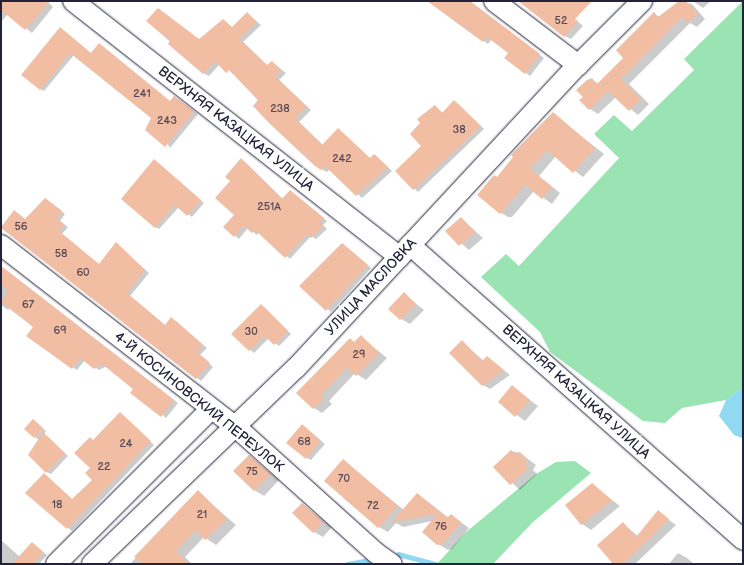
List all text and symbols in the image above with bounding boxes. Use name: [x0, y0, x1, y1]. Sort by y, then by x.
house number: 52: [555, 14, 567, 28]
street label: ВЕРХНЯЯ КАЗАЦКАЯ УЛИЦА: [155, 63, 317, 195]
house number: 241: [133, 87, 151, 101]
house number: 238: [270, 102, 290, 116]
house number: 243: [157, 114, 177, 128]
house number: 38: [452, 123, 466, 137]
house number: 242: [332, 152, 352, 166]
house number: 251А: [257, 200, 281, 214]
house number: 56: [14, 220, 28, 234]
street label: УЛИЦА МАСЛОВКА: [322, 235, 420, 339]
house number: 58: [55, 247, 67, 261]
house number: 60: [76, 266, 90, 280]
house number: 67: [22, 298, 34, 312]
street label: ВЕРХНЯЯ КАЗАЦКАЯ УЛИЦА: [499, 321, 653, 463]
house number: 69: [53, 324, 67, 338]
house number: 30: [244, 325, 258, 339]
street label: 4-Й КОСИНОВСКИЙ ПЕРЕУЛОК: [111, 328, 287, 476]
house number: 29: [353, 348, 365, 362]
house number: 68: [297, 435, 311, 449]
house number: 24: [119, 437, 133, 451]
house number: 22: [98, 460, 110, 474]
house number: 75: [246, 465, 258, 479]
house number: 70: [338, 472, 350, 486]
house number: 18: [52, 498, 62, 512]
house number: 72: [367, 499, 379, 513]
house number: 21: [197, 508, 207, 522]
house number: 76: [435, 520, 447, 534]

